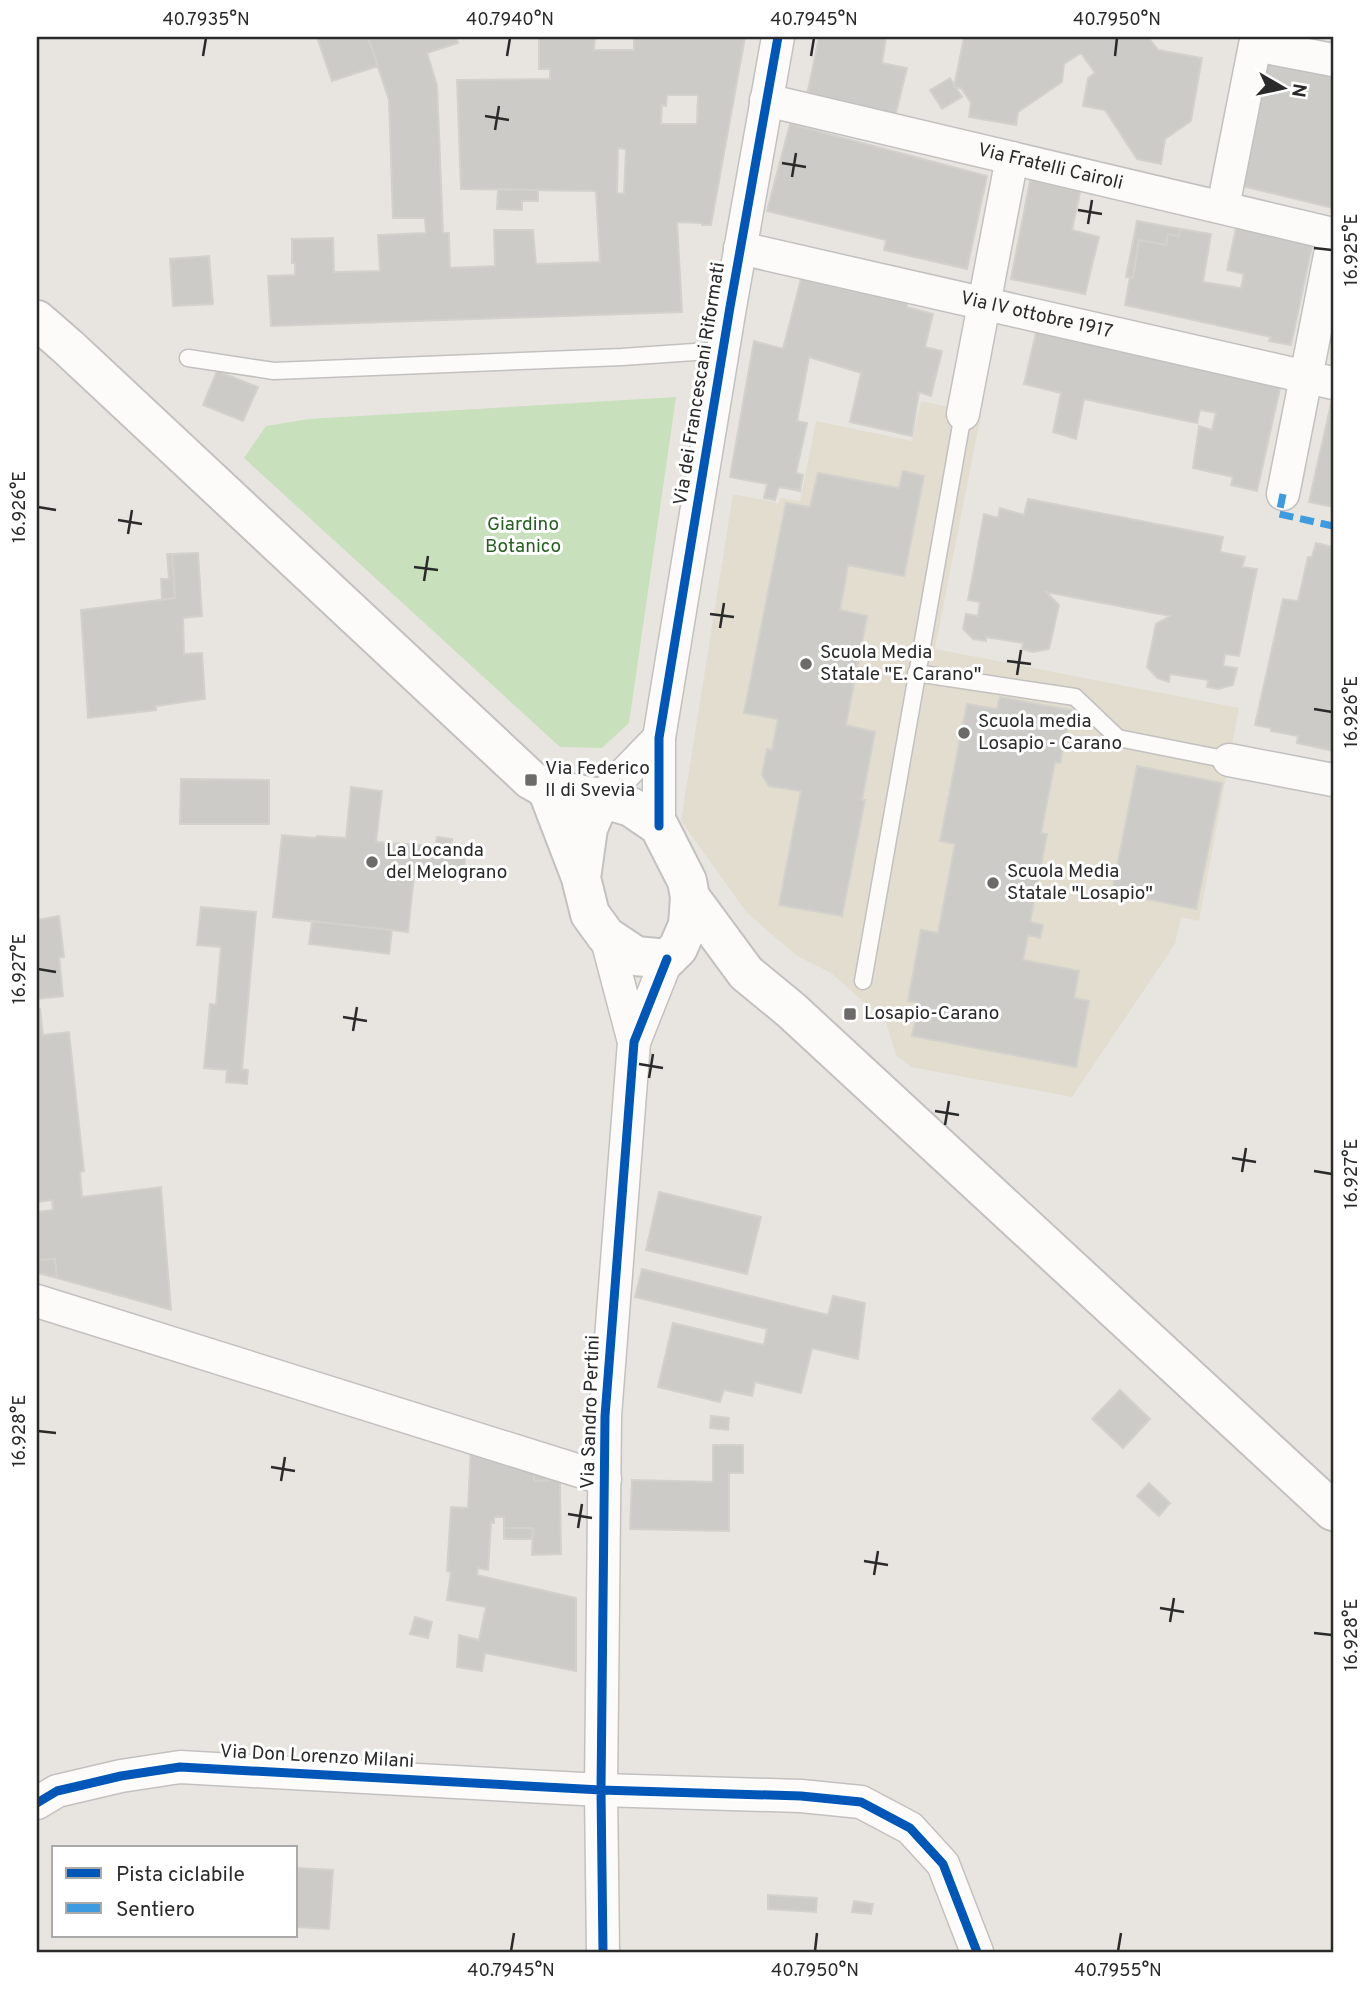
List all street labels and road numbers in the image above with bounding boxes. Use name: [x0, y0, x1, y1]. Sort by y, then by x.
street label: Via Fratelli Cairoli: [975, 138, 1125, 196]
street label: Via dei Francescani Riformati: [669, 261, 731, 507]
street label: Via IV ottobre 1917: [958, 287, 1115, 344]
street label: Via Sandro Pertini: [576, 1335, 606, 1489]
street label: Via Don Lorenzo Milani: [219, 1740, 415, 1774]

